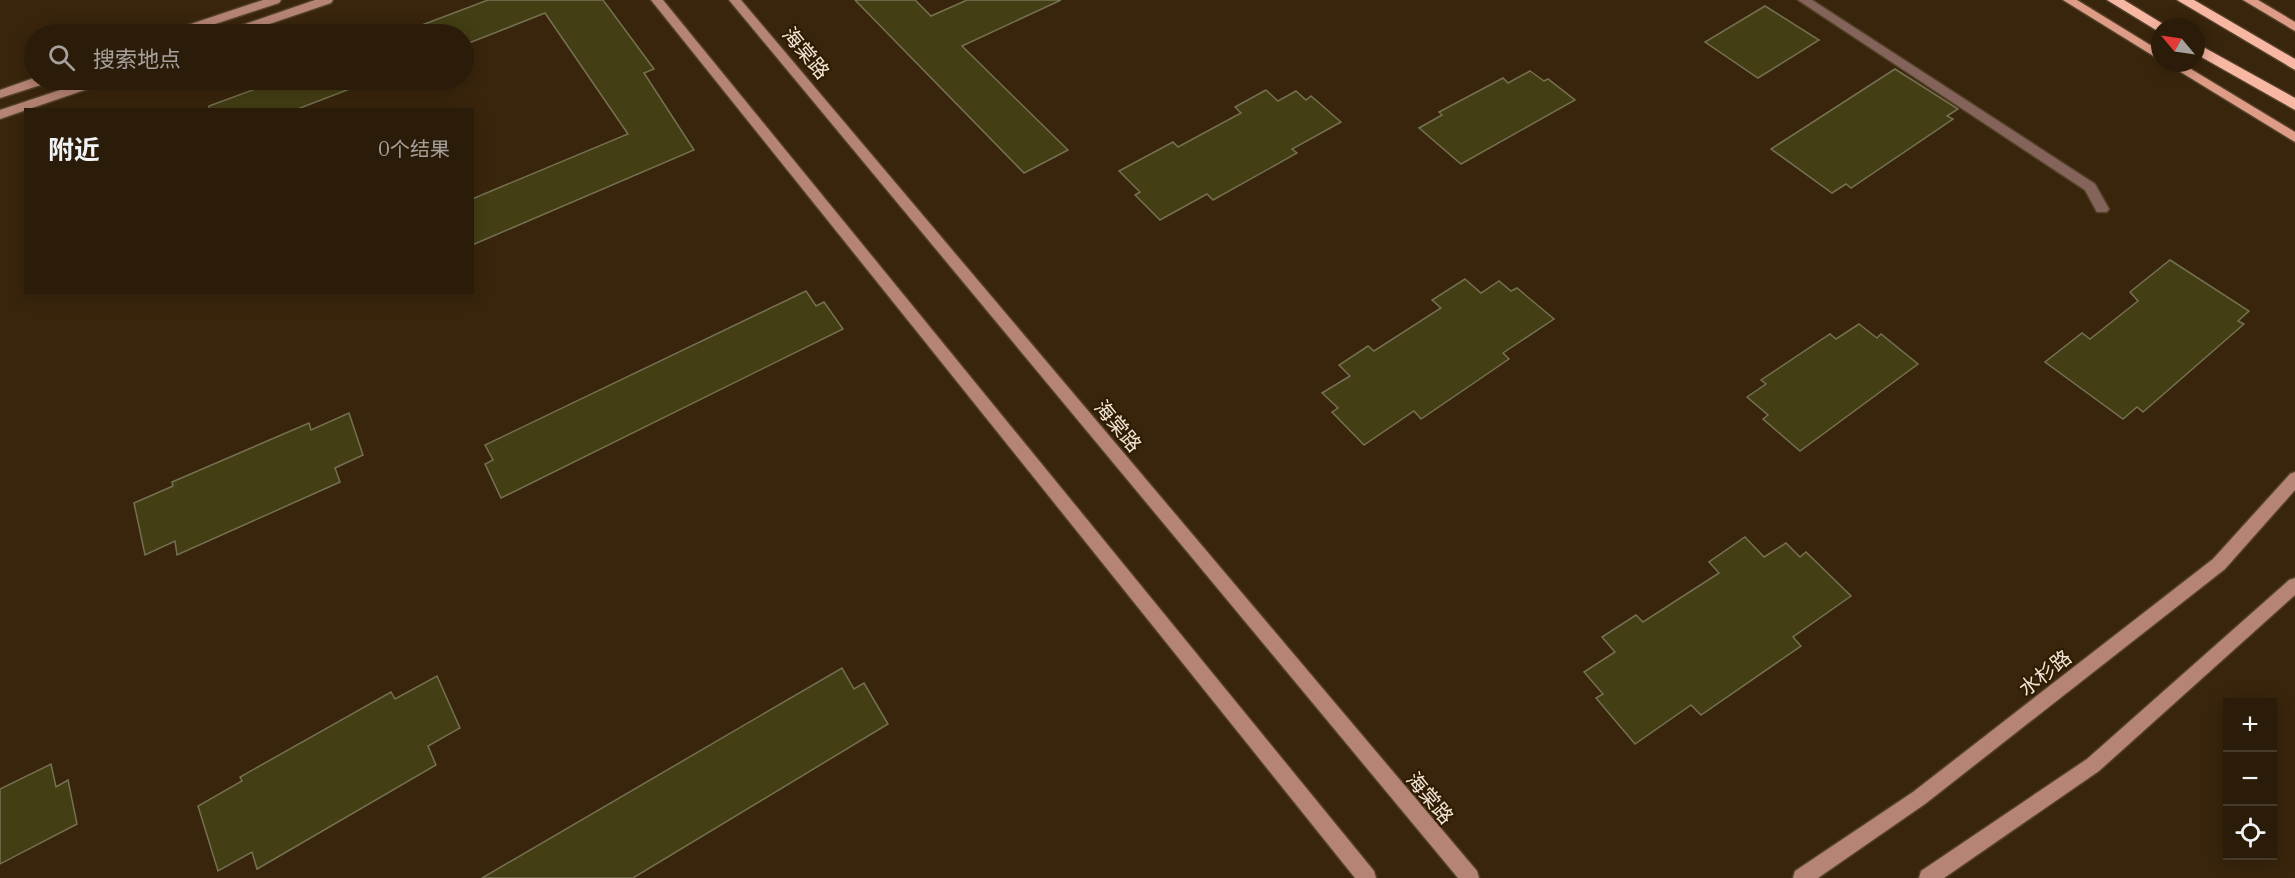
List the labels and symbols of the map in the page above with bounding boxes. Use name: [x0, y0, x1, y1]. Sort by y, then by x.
north arrow: [2151, 18, 2205, 72]
street label: 海棠路: [777, 21, 836, 84]
street label: 海棠路: [1089, 394, 1148, 457]
street label: 水杉路: [2013, 643, 2077, 702]
street label: 海棠路: [1401, 766, 1460, 829]

